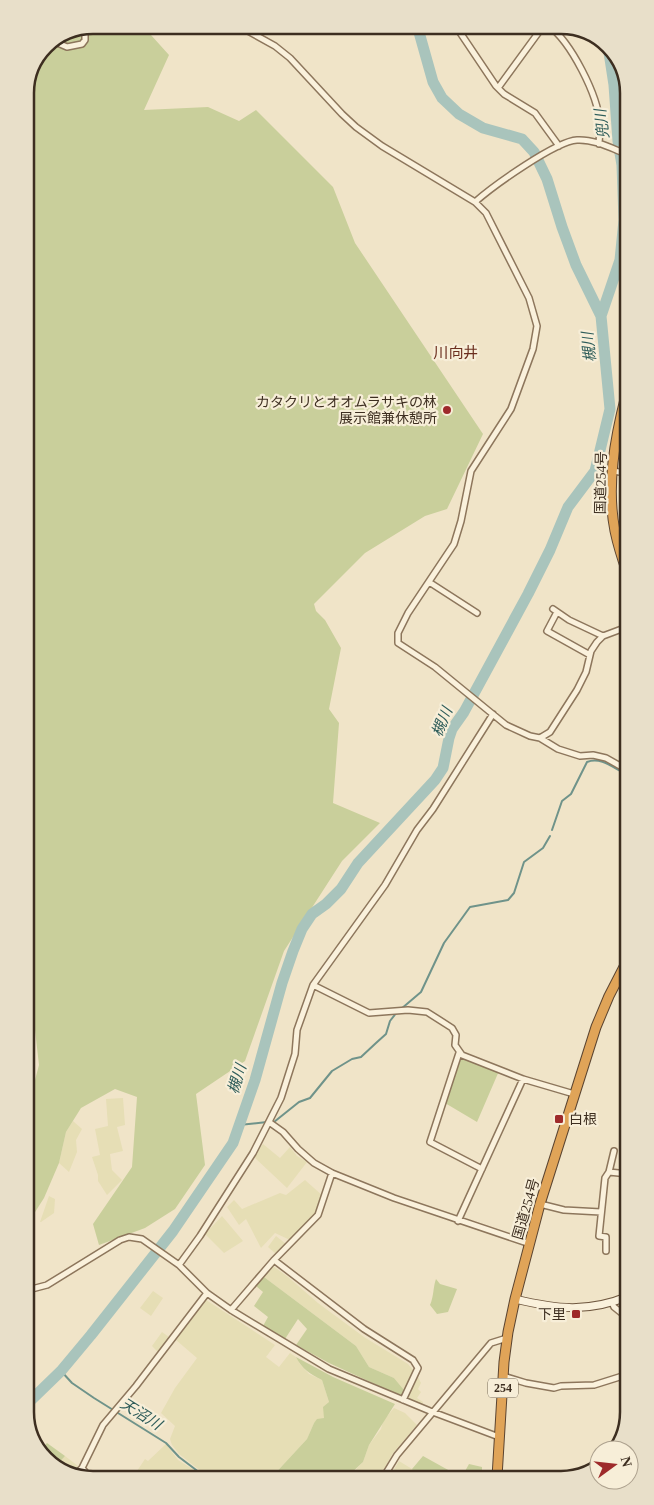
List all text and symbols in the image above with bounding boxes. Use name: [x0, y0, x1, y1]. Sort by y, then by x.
water label: 兜川: [592, 106, 612, 140]
water label: 槻川: [579, 329, 599, 363]
district label: 川向井: [433, 344, 479, 361]
place label: カタクリとオオムラサキの林 展示館兼休憩所: [256, 395, 437, 426]
marker: カタクリとオオムラサキの林 展示館兼休憩所: [441, 404, 453, 416]
street label: 国道254号: [593, 451, 609, 515]
water label: 槻川: [429, 703, 456, 739]
water label: 槻川: [225, 1060, 250, 1096]
place label: 白根: [569, 1112, 597, 1127]
marker: 白根: [553, 1113, 565, 1125]
street label: 国道254号: [510, 1177, 542, 1241]
place label: 下里: [538, 1307, 566, 1322]
marker: 下里: [570, 1308, 582, 1320]
road number: 254: [488, 1379, 518, 1398]
water label: 天沼川: [118, 1395, 166, 1434]
north arrow: [589, 1440, 639, 1490]
text: N: [618, 1455, 635, 1469]

